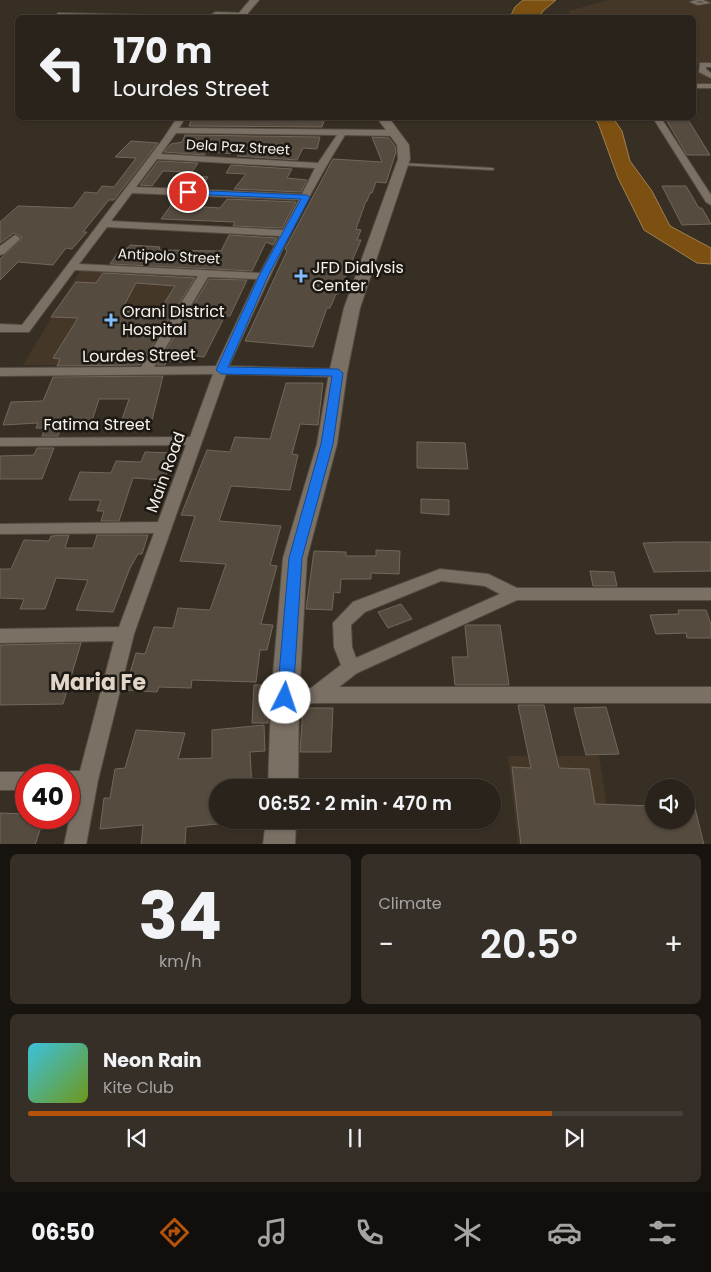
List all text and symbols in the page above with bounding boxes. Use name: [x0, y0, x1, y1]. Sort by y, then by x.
text: 170 m: [113, 26, 212, 75]
icon: left: [30, 35, 95, 100]
text: Lourdes Street: [113, 73, 269, 104]
street label: Dela Paz Street: [186, 134, 290, 160]
pin: [167, 171, 209, 213]
icon: arrive: [174, 178, 202, 206]
street label: Antipolo Street: [117, 243, 221, 269]
place label: JFD Dialysis Center: [312, 256, 404, 297]
marker: JFD Dialysis Center: [294, 269, 308, 283]
place label: Orani District Hospital: [122, 300, 225, 341]
marker: Orani District Hospital: [104, 313, 118, 327]
street label: Lourdes Street: [82, 343, 196, 368]
street label: Fatima Street: [43, 413, 151, 436]
street label: Main Road: [140, 428, 191, 516]
district label: Maria Fe: [50, 667, 146, 698]
position arrow: [258, 671, 310, 723]
speed limit sign: 40: [15, 764, 80, 829]
map controls: [645, 779, 695, 829]
button: sound: [645, 779, 695, 829]
text: 06:52 · 2 min · 470 m: [258, 790, 452, 817]
text: 34: [139, 871, 222, 962]
text: Climate: [379, 892, 442, 915]
text: 20.5°: [480, 918, 578, 971]
text: −: [379, 925, 394, 964]
text: +: [664, 925, 683, 964]
text: km/h: [159, 950, 202, 973]
text: Neon Rain: [103, 1047, 202, 1074]
text: Kite Club: [103, 1076, 174, 1099]
icon: previous: [123, 1124, 151, 1152]
icon: pause: [341, 1124, 369, 1152]
icon: next: [560, 1124, 588, 1152]
icon: directions: [157, 1215, 192, 1250]
icon: music: [255, 1215, 290, 1250]
icon: phone: [352, 1215, 387, 1250]
icon: climate: [450, 1215, 485, 1250]
icon: car: [547, 1215, 582, 1250]
icon: filters: [645, 1215, 680, 1250]
text: 06:50: [31, 1217, 95, 1248]

